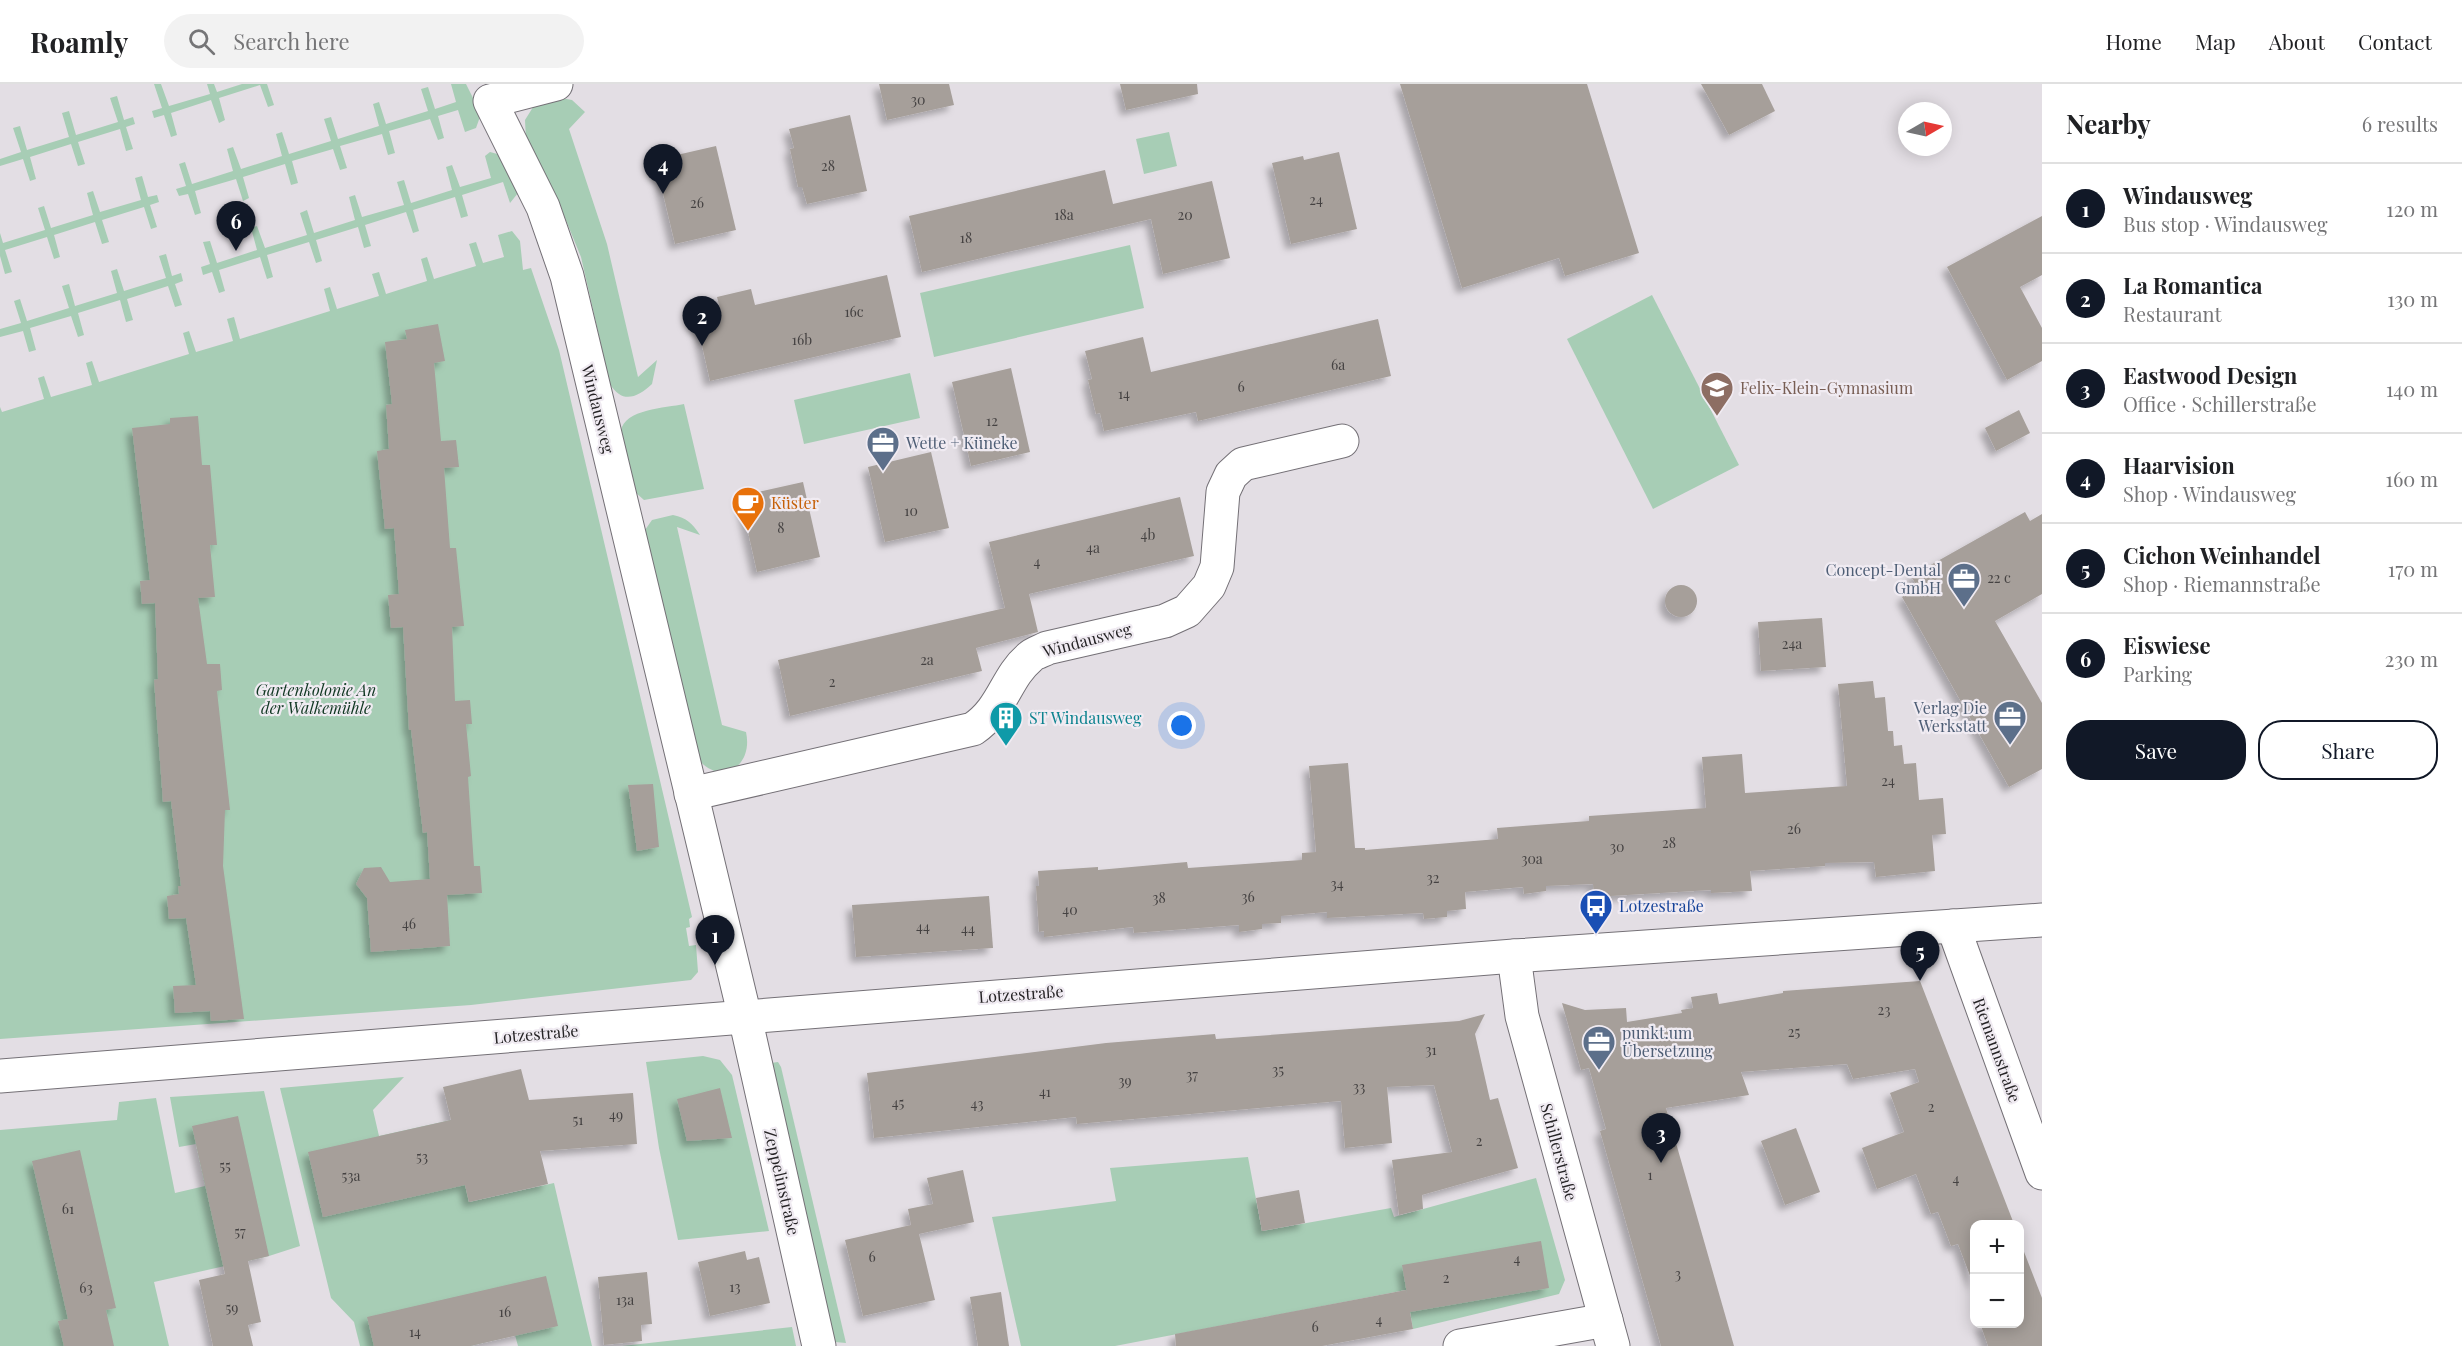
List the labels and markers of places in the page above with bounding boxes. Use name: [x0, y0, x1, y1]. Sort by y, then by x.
pin: 4: [644, 144, 682, 194]
pin: 6: [216, 202, 256, 251]
pin: 2: [682, 296, 722, 346]
school or university icon: Felix-Klein-Gymnasium: [1699, 370, 1735, 417]
place label: Felix-Klein-Gymnasium: [1740, 377, 1913, 398]
office icon: Wette + Küneke: [865, 425, 901, 472]
place label: Wette + Küneke: [905, 432, 1018, 453]
cafe icon: Küster: [730, 485, 766, 532]
place label: Küster: [771, 492, 819, 513]
place label: Concept-Dental GmbH: [1825, 559, 1941, 598]
office icon: Concept-Dental GmbH: [1946, 561, 1982, 608]
place label: Verlag Die Werkstatt: [1913, 697, 1987, 736]
office icon: Verlag Die Werkstatt: [1992, 699, 2028, 746]
building icon: ST Windausweg: [988, 700, 1024, 747]
place label: ST Windausweg: [1029, 707, 1142, 728]
bus stop icon: Lotzestraße: [1578, 888, 1614, 935]
place label: Lotzestraße: [1619, 895, 1704, 916]
pin: 1: [696, 916, 734, 965]
pin: 5: [1900, 932, 1940, 981]
place label: punkt.um Übersetzung: [1622, 1022, 1713, 1061]
office icon: punkt.um Übersetzung: [1581, 1024, 1617, 1071]
pin: 3: [1642, 1114, 1680, 1163]

